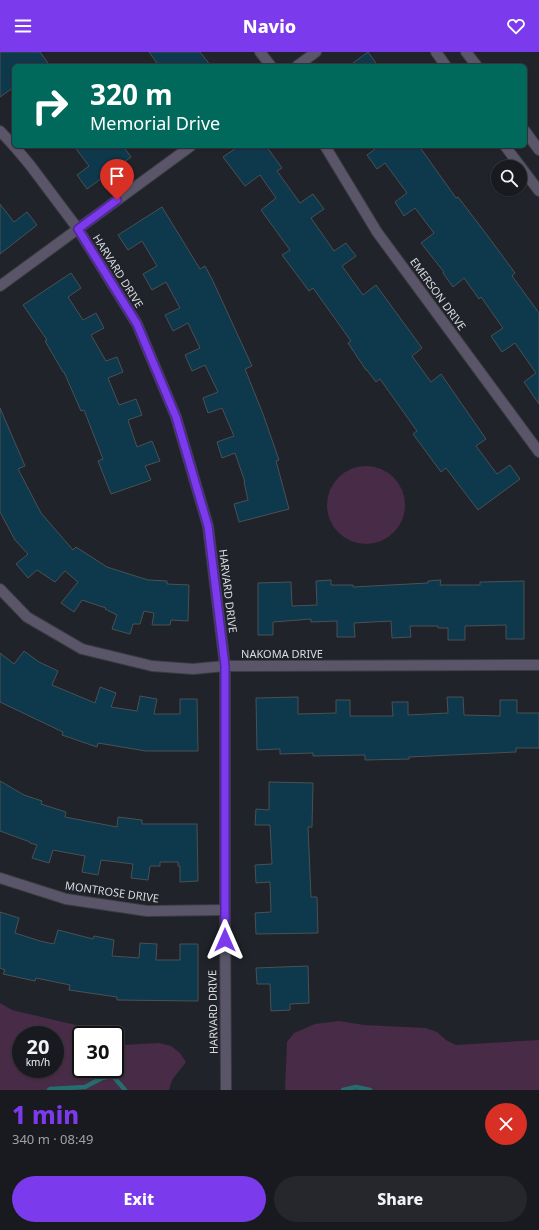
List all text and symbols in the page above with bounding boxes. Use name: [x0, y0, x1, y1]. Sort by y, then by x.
text: Navio: [243, 14, 296, 38]
icon: menu: [12, 15, 34, 37]
icon: heart: [505, 15, 527, 37]
text: 320 m: [90, 75, 173, 113]
icon: right: [24, 80, 76, 132]
text: Memorial Drive: [90, 111, 220, 135]
pin: [100, 159, 134, 200]
map controls: [491, 160, 527, 196]
button: search: [491, 160, 527, 196]
icon: arrive: [106, 165, 128, 187]
street label: HARVARD DRIVE: [90, 231, 147, 310]
street label: EMERSON DRIVE: [407, 254, 470, 333]
street label: HARVARD DRIVE: [216, 548, 241, 634]
street label: NAKOMA DRIVE: [241, 646, 323, 661]
street label: MONTROSE DRIVE: [64, 877, 160, 906]
position arrow: [204, 919, 246, 961]
street label: HARVARD DRIVE: [204, 970, 221, 1054]
speed limit sign: 30: [72, 1026, 124, 1078]
text: 20: [27, 1033, 49, 1060]
text: km/h: [26, 1055, 50, 1069]
text: 1 min: [12, 1098, 79, 1131]
button: close: [485, 1103, 527, 1145]
text: 340 m · 08:49: [12, 1130, 93, 1148]
button: Exit: [12, 1176, 266, 1222]
button: Share: [274, 1176, 527, 1222]

